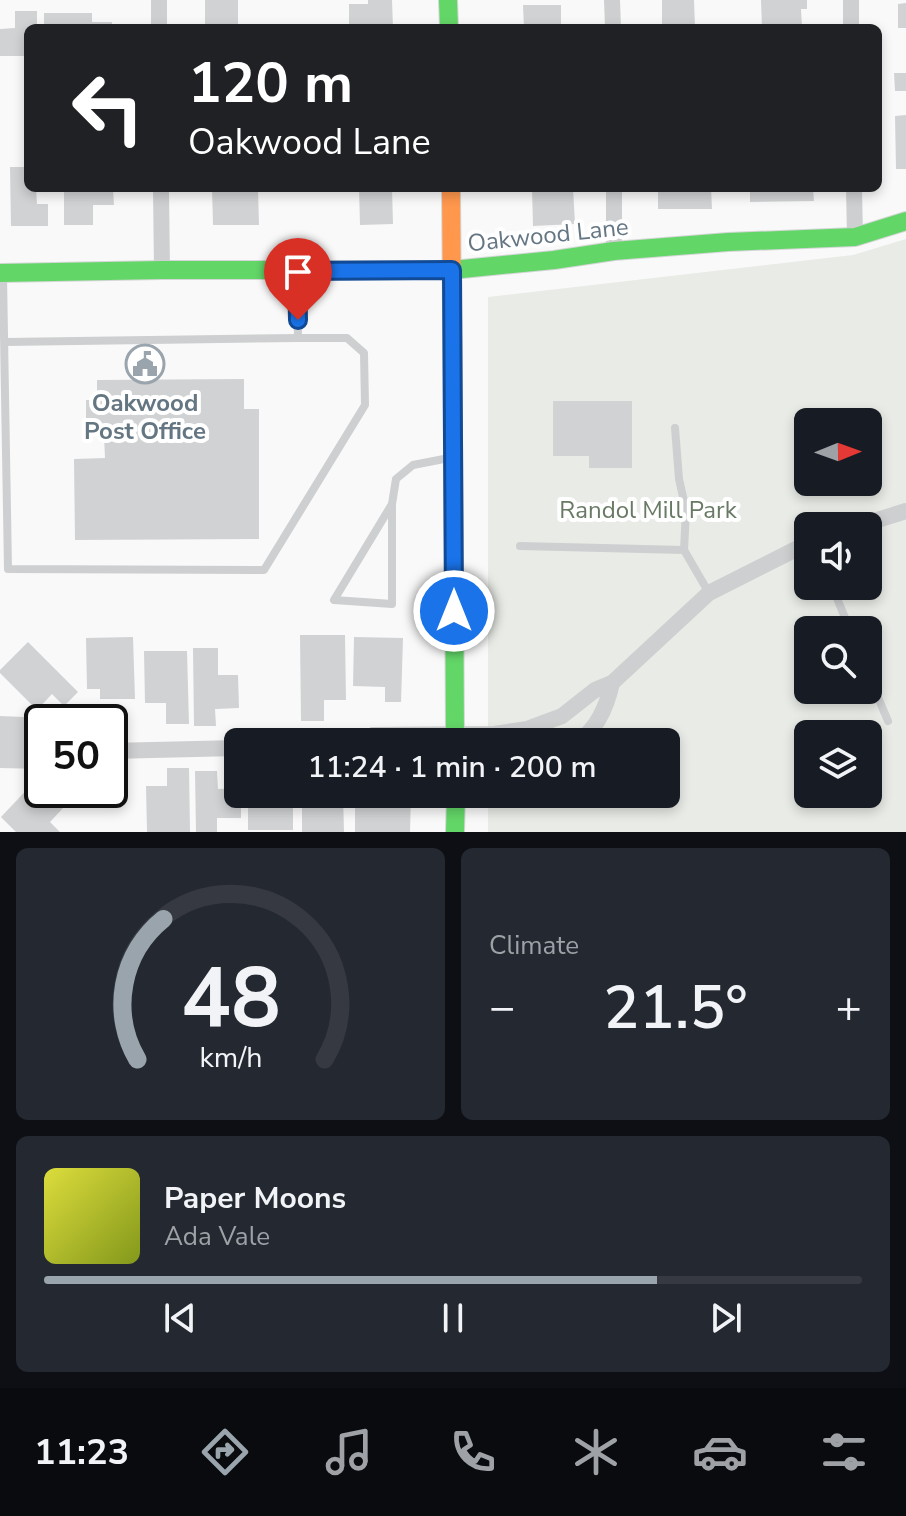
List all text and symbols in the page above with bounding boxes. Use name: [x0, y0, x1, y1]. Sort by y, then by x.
text: 120 m: [188, 45, 353, 122]
icon: left: [56, 56, 160, 160]
text: Oakwood Lane: [188, 118, 431, 167]
street label: Oakwood Lane: [466, 211, 630, 259]
pin: [264, 238, 332, 320]
icon: arrive: [276, 250, 320, 294]
public building icon: Oakwood Post Office: [124, 343, 166, 385]
place label: Oakwood Post Office: [84, 387, 206, 447]
north arrow: [794, 408, 882, 496]
map controls: [794, 408, 882, 808]
park label: Randol Mill Park: [559, 494, 738, 526]
button: sound: [794, 512, 882, 600]
position arrow: [412, 569, 496, 653]
button: search: [794, 616, 882, 704]
speed limit sign: 50: [24, 704, 128, 808]
button: layers: [794, 720, 882, 808]
text: 11:24 · 1 min · 200 m: [307, 747, 597, 788]
text: Climate: [489, 928, 579, 963]
text: 48: [181, 942, 280, 1055]
text: 21.5°: [603, 967, 748, 1049]
text: −: [489, 978, 515, 1038]
text: +: [836, 978, 862, 1038]
text: km/h: [199, 1038, 262, 1077]
text: Paper Moons: [164, 1178, 346, 1219]
text: Ada Vale: [164, 1219, 270, 1254]
icon: previous: [158, 1296, 202, 1340]
icon: pause: [431, 1296, 475, 1340]
icon: next: [704, 1296, 748, 1340]
icon: directions: [197, 1424, 253, 1480]
icon: music: [321, 1424, 377, 1480]
icon: phone: [445, 1424, 501, 1480]
icon: climate: [568, 1424, 624, 1480]
icon: car: [692, 1424, 748, 1480]
icon: filters: [816, 1424, 872, 1480]
text: 11:23: [34, 1428, 129, 1477]

